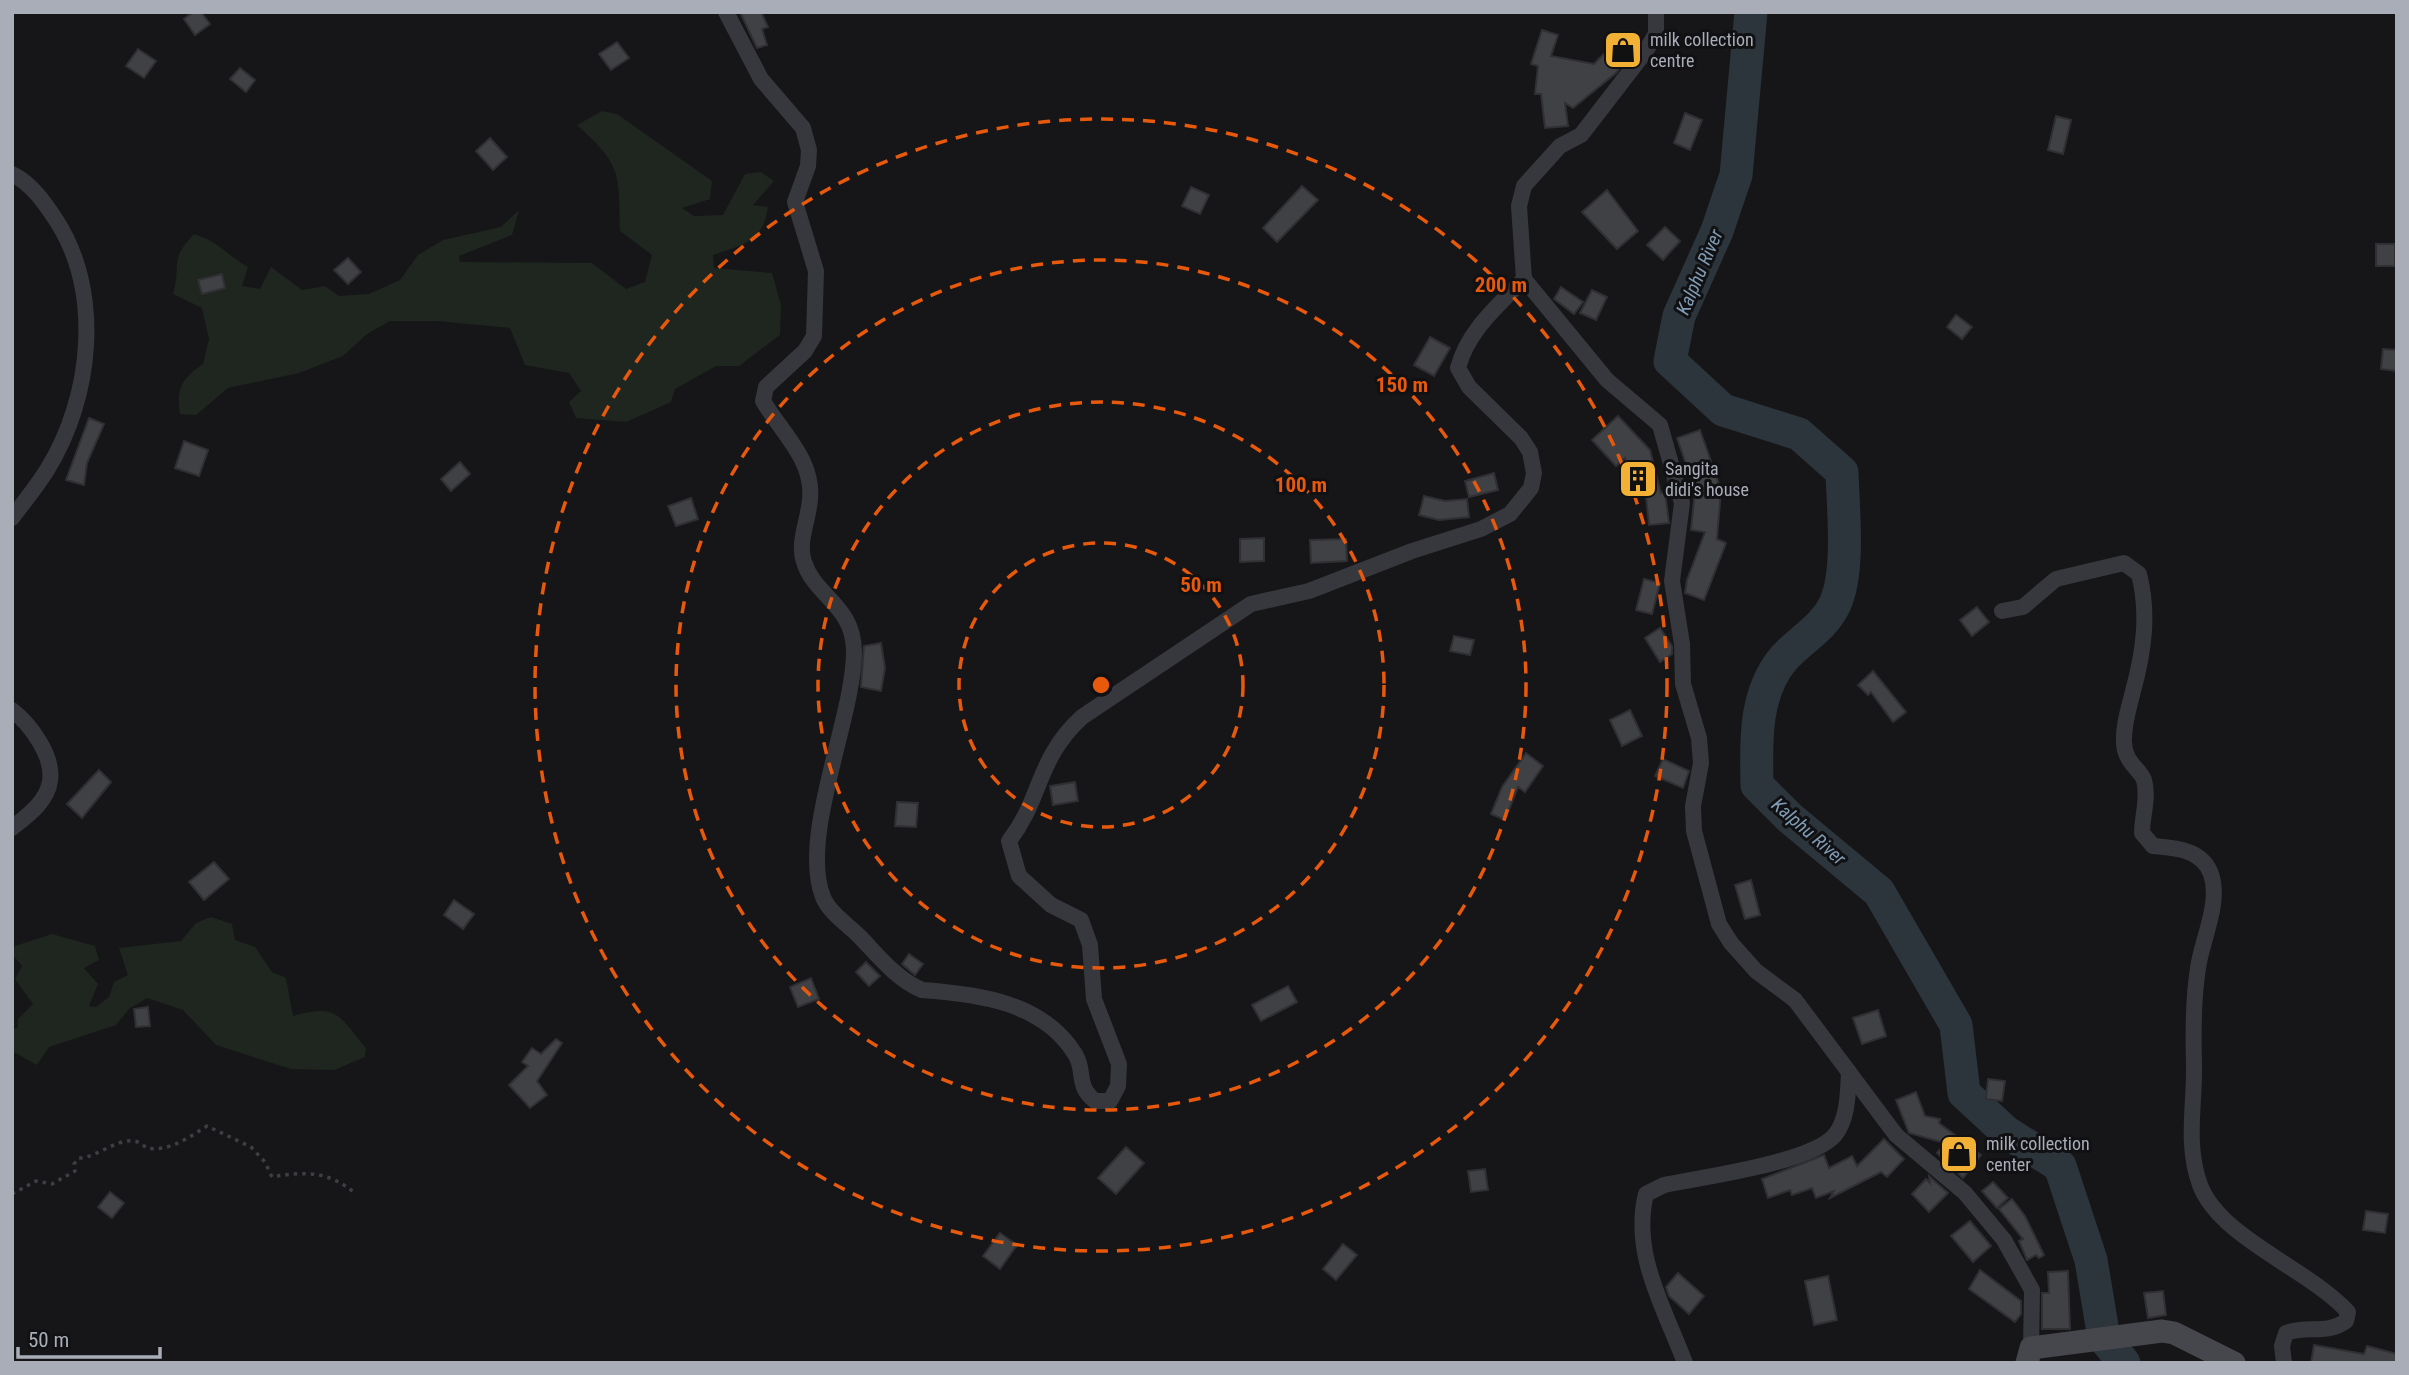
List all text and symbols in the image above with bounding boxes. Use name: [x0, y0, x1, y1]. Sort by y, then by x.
shop icon: milk collection centre: [1602, 29, 1644, 71]
place label: milk collection centre: [1650, 29, 1754, 71]
water label: Kalphu River: [1671, 226, 1728, 318]
text: 200 m: [1475, 273, 1527, 297]
text: 150 m: [1376, 373, 1428, 397]
building icon: Sangita didi's house: [1617, 458, 1659, 500]
place label: Sangita didi's house: [1665, 458, 1749, 500]
text: 100 m: [1275, 473, 1327, 497]
text: 50 m: [1180, 573, 1222, 597]
centre of rings: [1089, 673, 1113, 697]
water label: Kalphu River: [1767, 793, 1851, 870]
shop icon: milk collection center: [1938, 1133, 1980, 1175]
place label: milk collection center: [1986, 1133, 2090, 1175]
scale bar: [18, 1316, 159, 1360]
text: 50 m: [28, 1328, 69, 1352]

